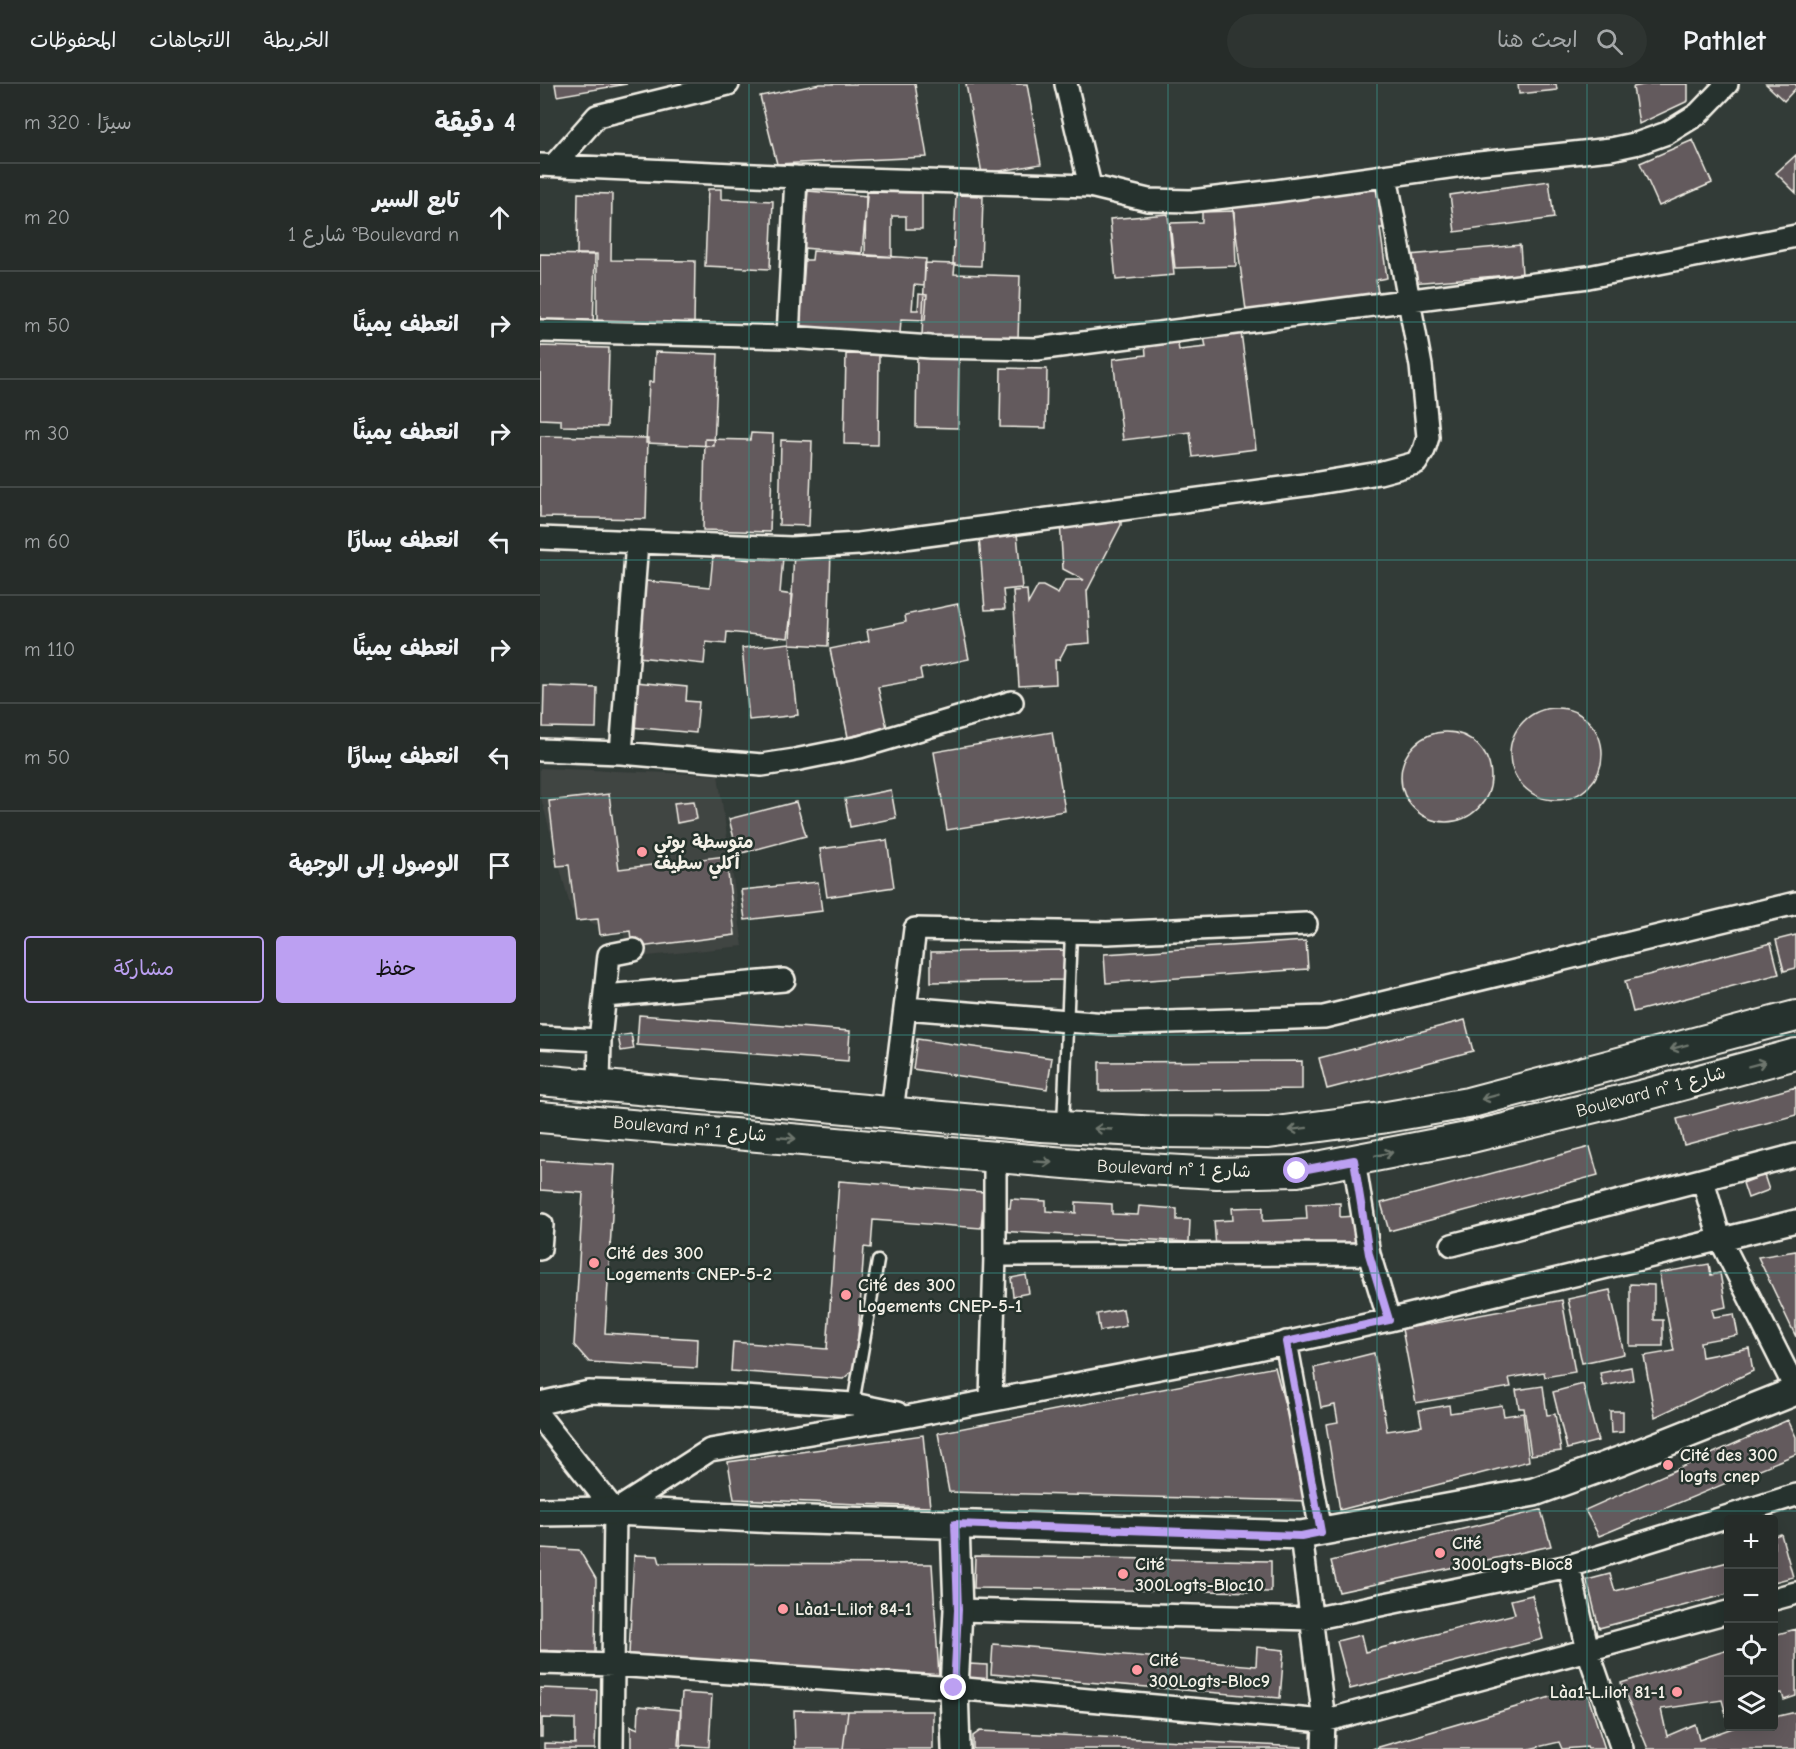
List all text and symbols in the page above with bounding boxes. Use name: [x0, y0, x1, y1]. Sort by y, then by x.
search box: [1227, 14, 1647, 68]
icon: search: [1593, 25, 1626, 58]
text: Pathlet: [1683, 25, 1766, 57]
text: ابحث هنا: [1497, 27, 1578, 53]
text: المحفوظات: [30, 28, 116, 52]
text: الاتجاهات: [149, 28, 231, 52]
text: الخريطة: [264, 28, 329, 52]
text: 4 دقيقة: [435, 108, 516, 138]
text: سيرًا · 320 m: [24, 111, 132, 134]
text: تابع السير: [373, 187, 459, 213]
icon: ahead: [483, 201, 516, 234]
text: 20 m: [24, 206, 70, 229]
text: Boulevard n° شارع 1: [288, 223, 459, 246]
icon: right: [483, 309, 516, 342]
text: انعطف يمينًا: [353, 311, 459, 337]
text: 50 m: [24, 314, 70, 337]
icon: right: [483, 417, 516, 450]
text: انعطف يمينًا: [353, 419, 459, 445]
text: 30 m: [24, 422, 70, 445]
icon: left: [483, 525, 516, 558]
text: انعطف يسارًا: [347, 527, 459, 553]
text: 60 m: [24, 530, 70, 553]
icon: right: [483, 633, 516, 666]
text: انعطف يمينًا: [353, 635, 459, 661]
text: 110 m: [24, 638, 75, 661]
icon: left: [483, 741, 516, 774]
text: انعطف يسارًا: [347, 743, 459, 769]
text: 50 m: [24, 746, 70, 769]
place label: متوسطة بوتي أكلي سطيف: [654, 832, 753, 879]
marker: متوسطة بوتي أكلي سطيف: [635, 845, 649, 859]
icon: arrive: [483, 849, 516, 882]
text: الوصول إلى الوجهة: [289, 851, 459, 877]
button: مشاركة: [24, 936, 264, 1003]
button: حفظ: [276, 936, 516, 1003]
one-way arrow: [1669, 1042, 1688, 1054]
one-way arrow: [1747, 1058, 1766, 1070]
street label: Boulevard n° شارع 1: [1574, 1062, 1728, 1123]
one-way arrow: [1481, 1091, 1500, 1103]
street label: Boulevard n° شارع 1: [612, 1112, 768, 1147]
one-way arrow: [1094, 1123, 1114, 1134]
one-way arrow: [1288, 1124, 1308, 1135]
one-way arrow: [776, 1133, 796, 1144]
one-way arrow: [1373, 1148, 1393, 1159]
street label: Boulevard n° شارع 1: [1097, 1156, 1251, 1183]
one-way arrow: [1033, 1157, 1053, 1168]
route start: [1283, 1157, 1309, 1183]
place label: Cité des 300 Logements CNEP-5-2: [606, 1243, 772, 1285]
marker: Cité des 300 Logements CNEP-5-2: [587, 1256, 601, 1270]
place label: Cité des 300 Logements CNEP-5-1: [858, 1275, 1022, 1317]
marker: Cité des 300 Logements CNEP-5-1: [839, 1288, 853, 1302]
place label: Cité des 300 logts cnep: [1680, 1445, 1778, 1487]
marker: Cité des 300 logts cnep: [1661, 1458, 1675, 1472]
map controls: [1724, 1515, 1778, 1731]
button: +: [1724, 1515, 1778, 1569]
place label: Cité 300Logts-Bloc8: [1452, 1533, 1573, 1575]
marker: Cité 300Logts-Bloc8: [1433, 1546, 1447, 1560]
place label: Cité 300Logts-Bloc10: [1135, 1554, 1264, 1596]
marker: Cité 300Logts-Bloc10: [1116, 1567, 1130, 1581]
button: −: [1724, 1569, 1778, 1623]
place label: Làa1-L.ilot 84-1: [795, 1599, 912, 1620]
marker: Làa1-L.ilot 84-1: [776, 1602, 790, 1616]
button: locate: [1724, 1623, 1778, 1677]
place label: Cité 300Logts-Bloc9: [1149, 1650, 1270, 1692]
marker: Cité 300Logts-Bloc9: [1130, 1663, 1144, 1677]
route end: [940, 1674, 966, 1700]
button: layers: [1724, 1677, 1778, 1731]
place label: Làa1-L.ilot 81-1: [1550, 1682, 1665, 1703]
marker: Làa1-L.ilot 81-1: [1670, 1685, 1684, 1699]

